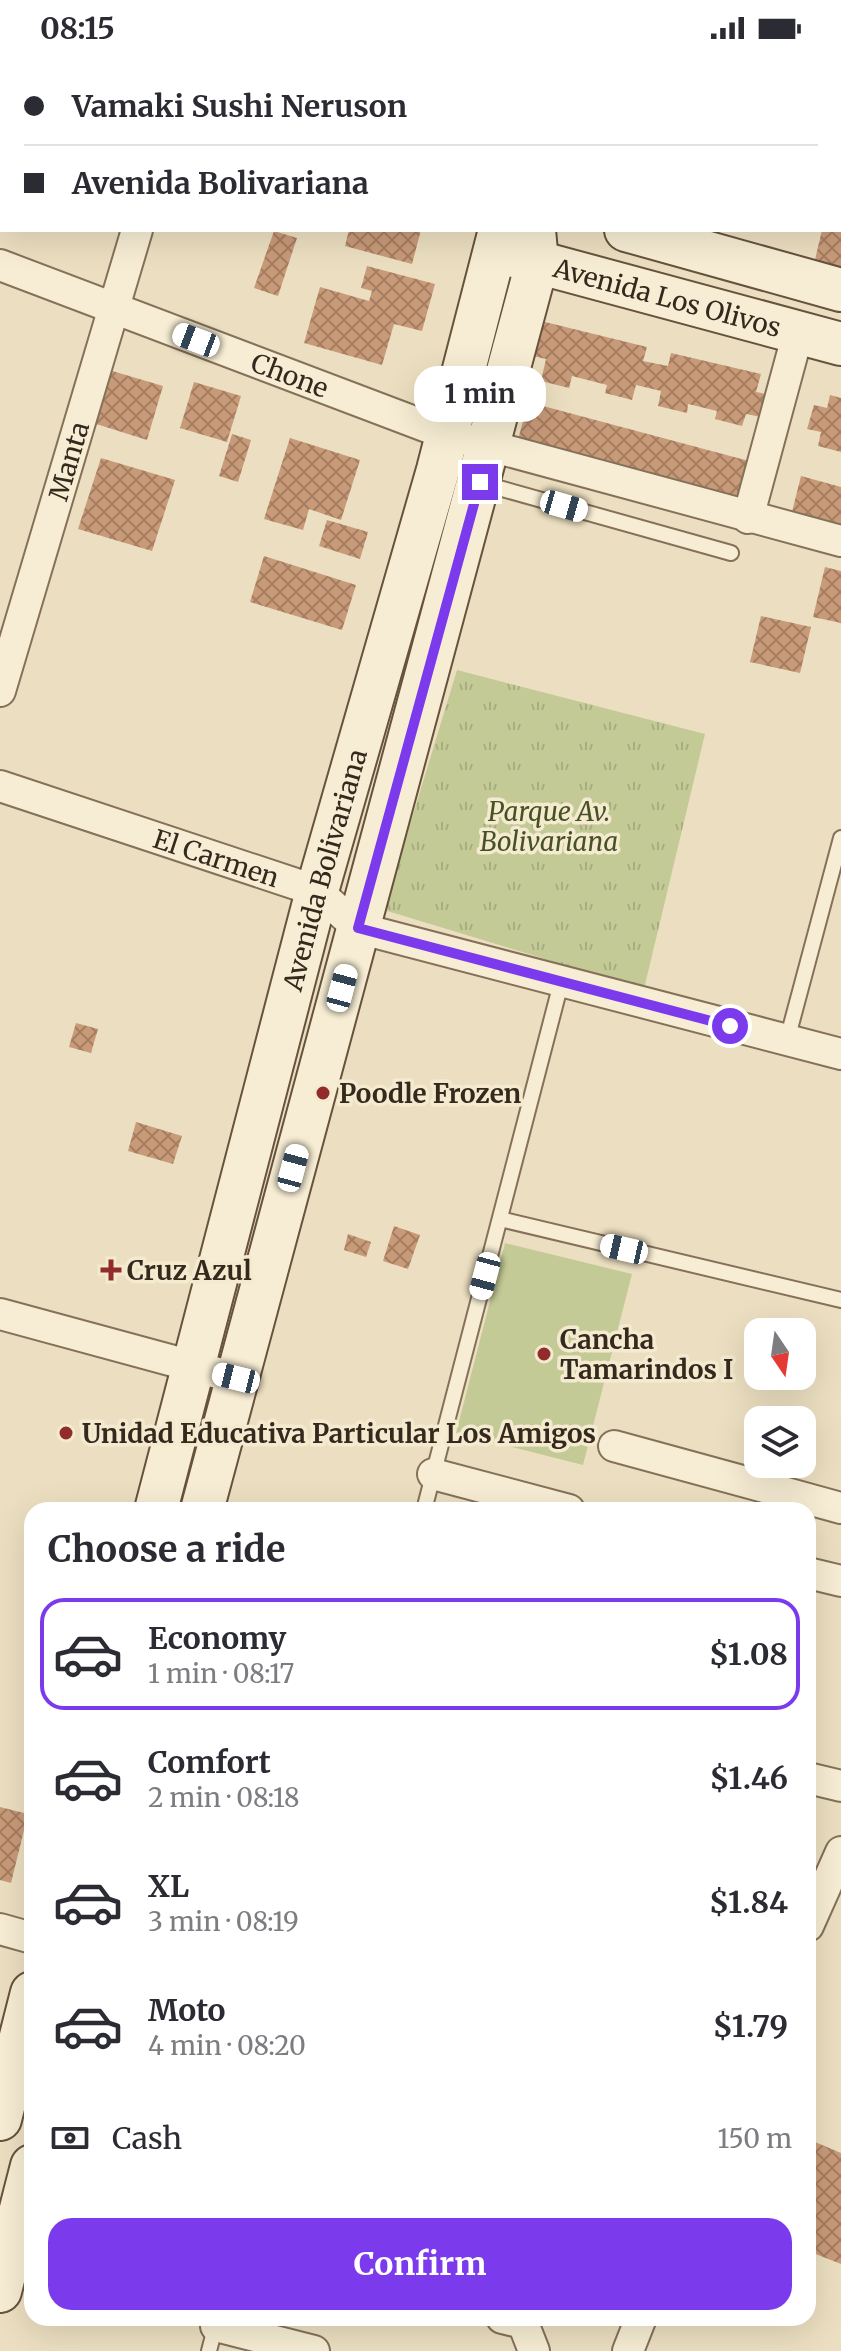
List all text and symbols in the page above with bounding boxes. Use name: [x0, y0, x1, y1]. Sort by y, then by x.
text: 08:15: [40, 9, 115, 47]
text: Vamaki Sushi Neruson: [72, 87, 407, 125]
text: Avenida Bolivariana: [72, 164, 369, 202]
street label: Avenida Los Olivos: [549, 251, 785, 344]
car: [169, 320, 223, 360]
street label: Chone: [247, 345, 333, 404]
callout: 1 min: [414, 366, 546, 422]
text: 1 min: [445, 377, 515, 410]
street label: Manta: [41, 417, 96, 504]
route end: [462, 464, 498, 500]
car: [538, 488, 590, 524]
street label: Avenida Bolivariana: [275, 745, 374, 995]
park label: Parque Av. Bolivariana: [480, 795, 618, 858]
street label: El Carmen: [149, 822, 284, 894]
car: [324, 962, 360, 1014]
route start: [712, 1008, 748, 1044]
place label: Poodle Frozen: [339, 1077, 522, 1110]
marker: Poodle Frozen: [314, 1084, 332, 1102]
car: [275, 1142, 311, 1194]
car: [598, 1232, 650, 1266]
car: [467, 1250, 503, 1302]
place label: Cruz Azul: [127, 1254, 252, 1287]
marker: Cruz Azul: [102, 1261, 120, 1279]
north arrow: [744, 1318, 816, 1390]
map controls: [744, 1318, 816, 1478]
place label: Cancha Tamarindos I: [560, 1323, 733, 1386]
marker: Cancha Tamarindos I: [535, 1345, 553, 1363]
car: [210, 1361, 262, 1395]
button: layers: [744, 1406, 816, 1478]
place label: Unidad Educativa Particular Los Amigos: [82, 1417, 596, 1450]
marker: Unidad Educativa Particular Los Amigos: [57, 1424, 75, 1442]
text: Choose a ride: [48, 1527, 285, 1572]
icon: car: [52, 1618, 124, 1690]
text: Economy: [148, 1619, 286, 1657]
text: $1.08: [709, 1635, 788, 1673]
text: 1 min · 08:17: [148, 1657, 294, 1690]
icon: car: [52, 1742, 124, 1814]
text: Comfort: [148, 1743, 271, 1781]
text: $1.46: [710, 1759, 788, 1797]
text: 2 min · 08:18: [148, 1781, 300, 1814]
icon: car: [52, 1866, 124, 1938]
text: XL: [148, 1867, 189, 1905]
text: $1.84: [709, 1883, 788, 1921]
text: 3 min · 08:19: [148, 1905, 299, 1938]
icon: car: [52, 1990, 124, 2062]
text: Moto: [148, 1991, 226, 2029]
text: $1.79: [713, 2007, 788, 2045]
text: 4 min · 08:20: [148, 2029, 306, 2062]
icon: cash: [48, 2116, 92, 2160]
text: Cash: [112, 2119, 182, 2157]
text: 150 m: [718, 2122, 792, 2155]
button: Confirm: [48, 2218, 792, 2310]

